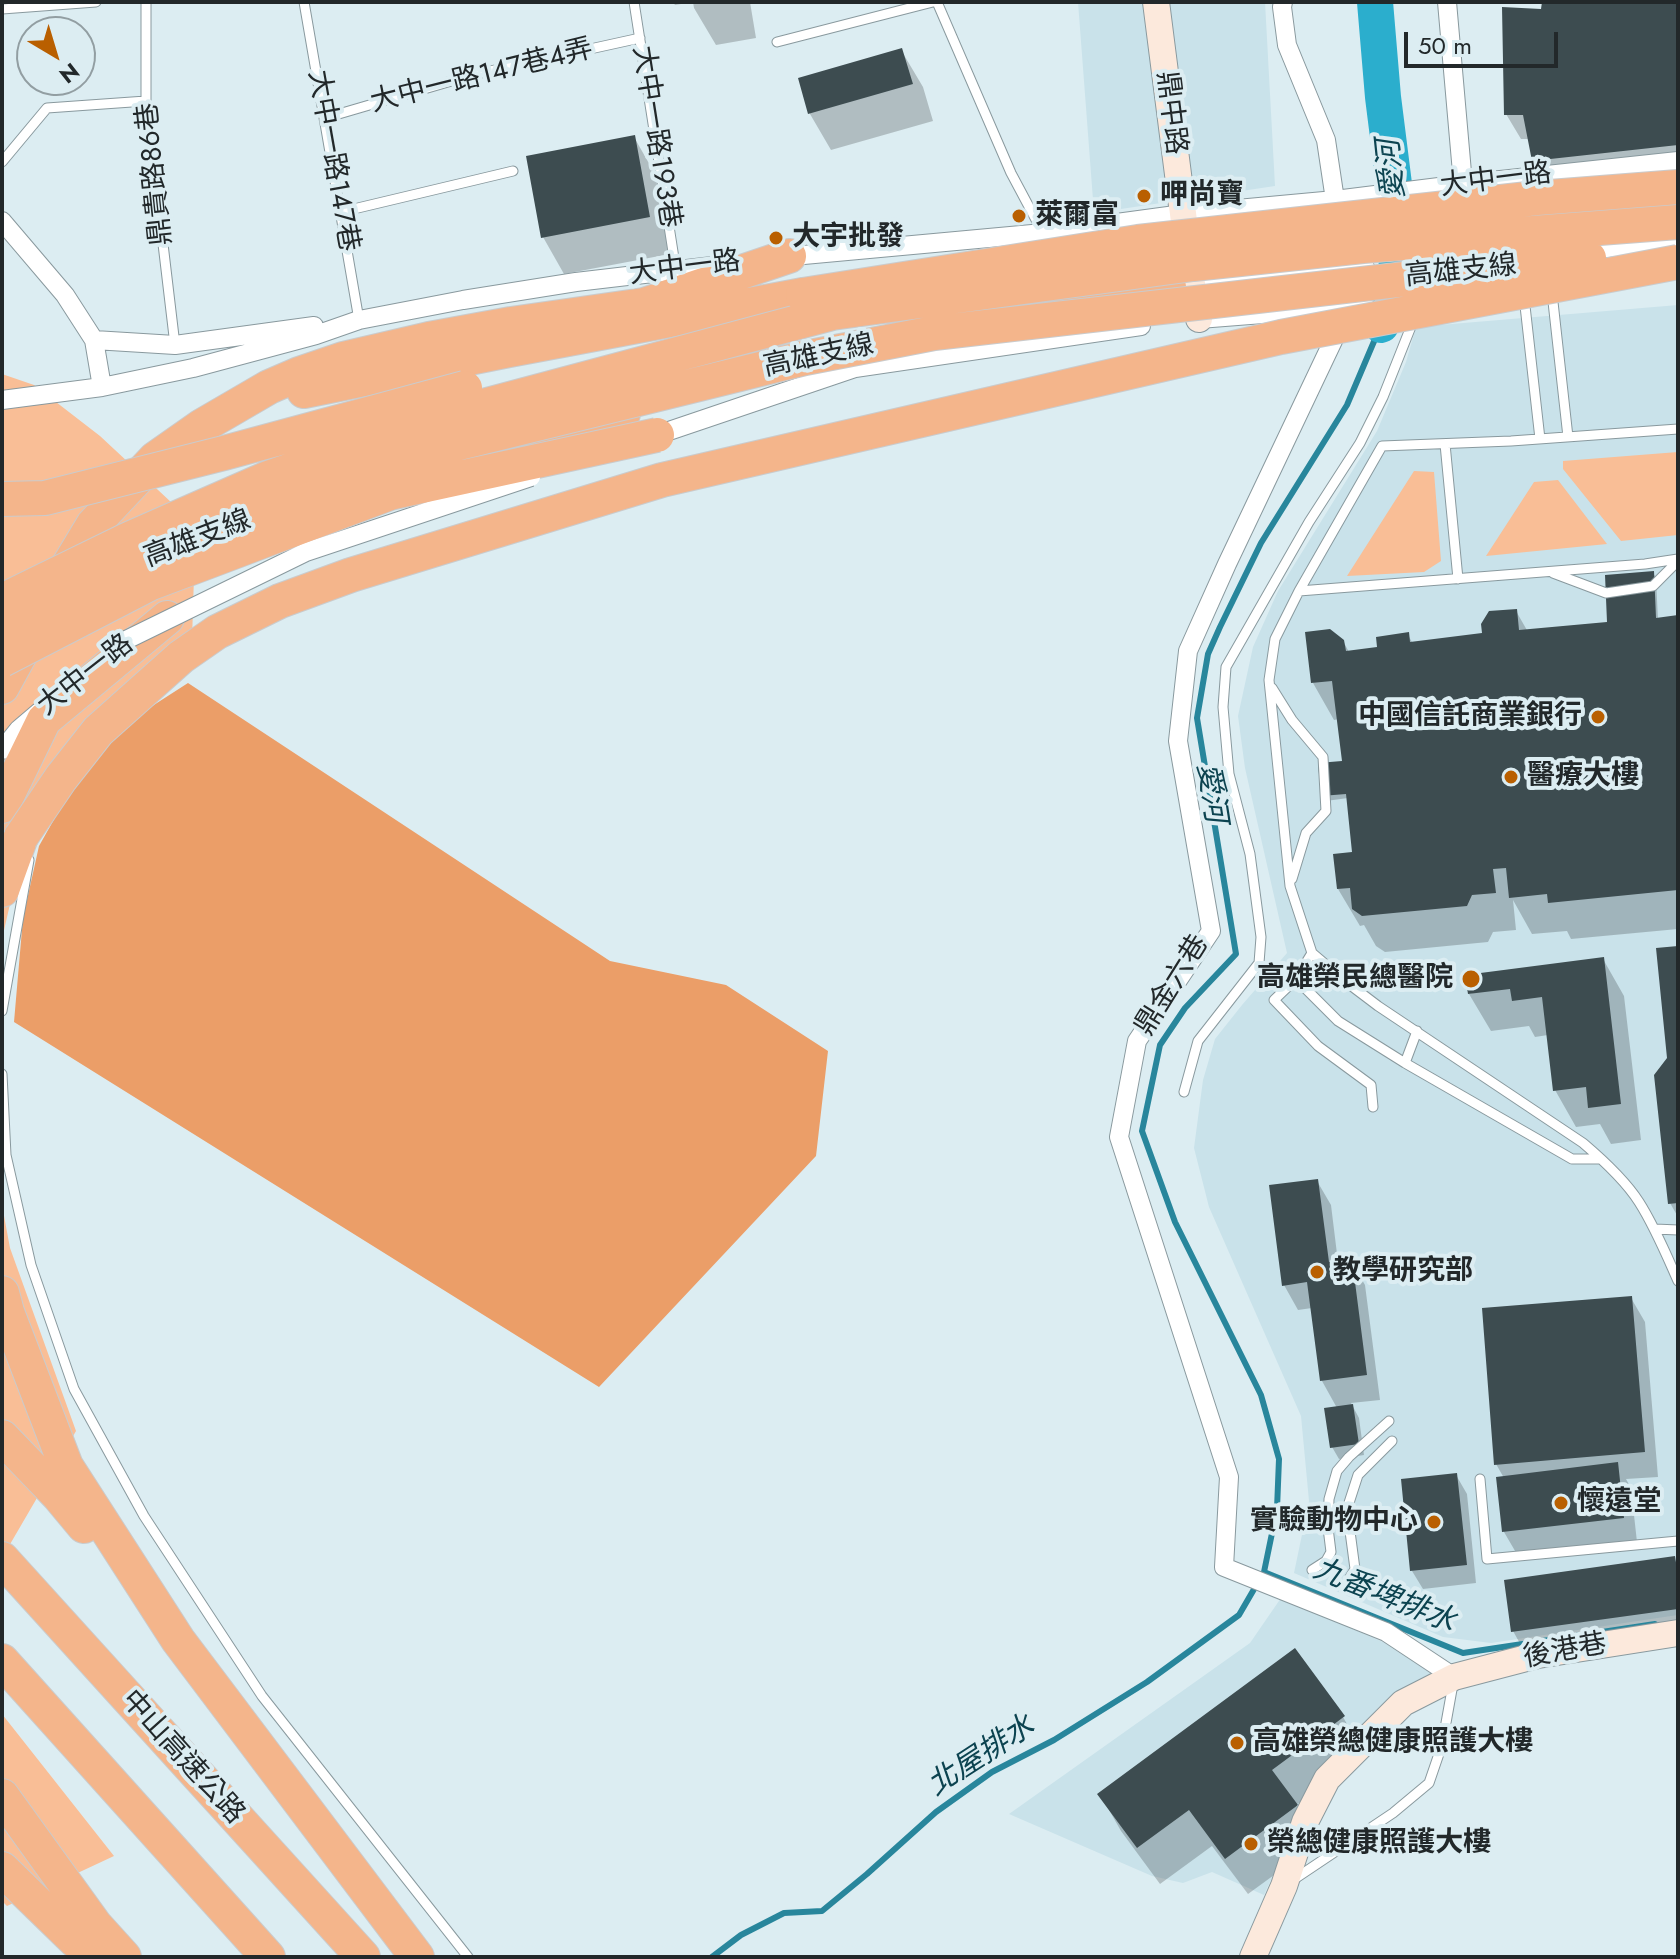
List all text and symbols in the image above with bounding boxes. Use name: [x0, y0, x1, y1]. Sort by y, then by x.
north arrow: [16, 16, 96, 96]
scale bar: [1408, 16, 1562, 66]
text: 50 m: [1418, 28, 1472, 63]
street label: 大中一路147巷4弄: [367, 33, 597, 121]
street label: 大中一路193巷: [624, 43, 686, 231]
text: N: [53, 55, 86, 91]
street label: 大中一路147巷: [300, 68, 364, 254]
street label: 鼎中路: [1148, 69, 1192, 157]
street label: 鼎貴路86巷: [132, 101, 180, 247]
water label: 愛河: [1372, 137, 1414, 201]
street label: 大中一路: [1438, 158, 1554, 204]
place label: 呷尚寶: [1160, 179, 1244, 213]
marker: 呷尚寶: [1135, 187, 1153, 205]
place label: 萊爾富: [1035, 199, 1119, 233]
marker: 萊爾富: [1010, 207, 1028, 225]
place label: 大宇批發: [792, 221, 904, 255]
marker: 大宇批發: [767, 229, 785, 247]
street label: 大中一路: [627, 246, 743, 292]
street label: 高雄支線: [1404, 249, 1518, 295]
street label: 高雄支線: [761, 329, 877, 385]
street label: 高雄支線: [140, 504, 256, 576]
street label: 大中一路: [32, 628, 140, 724]
place label: 中國信託商業銀行: [1358, 700, 1582, 734]
marker: 中國信託商業銀行: [1589, 708, 1607, 726]
place label: 醫療大樓: [1527, 760, 1639, 794]
water label: 愛河: [1188, 761, 1232, 825]
marker: 醫療大樓: [1502, 768, 1520, 786]
street label: 鼎金六巷: [1129, 930, 1217, 1042]
place label: 高雄榮民總醫院: [1257, 962, 1453, 996]
marker: 高雄榮民總醫院: [1460, 968, 1482, 990]
place label: 教學研究部: [1333, 1255, 1473, 1289]
marker: 教學研究部: [1308, 1263, 1326, 1281]
place label: 懷遠堂: [1577, 1486, 1661, 1520]
marker: 懷遠堂: [1552, 1494, 1570, 1512]
place label: 實驗動物中心: [1250, 1505, 1418, 1539]
marker: 實驗動物中心: [1425, 1513, 1443, 1531]
water label: 九番埤排水: [1308, 1552, 1460, 1642]
street label: 後港巷: [1521, 1628, 1609, 1676]
street label: 中山高速公路: [113, 1684, 251, 1832]
water label: 北屋排水: [922, 1709, 1042, 1805]
place label: 高雄榮總健康照護大樓: [1253, 1726, 1533, 1760]
marker: 高雄榮總健康照護大樓: [1228, 1734, 1246, 1752]
place label: 榮總健康照護大樓: [1267, 1827, 1491, 1861]
marker: 榮總健康照護大樓: [1242, 1835, 1260, 1853]

